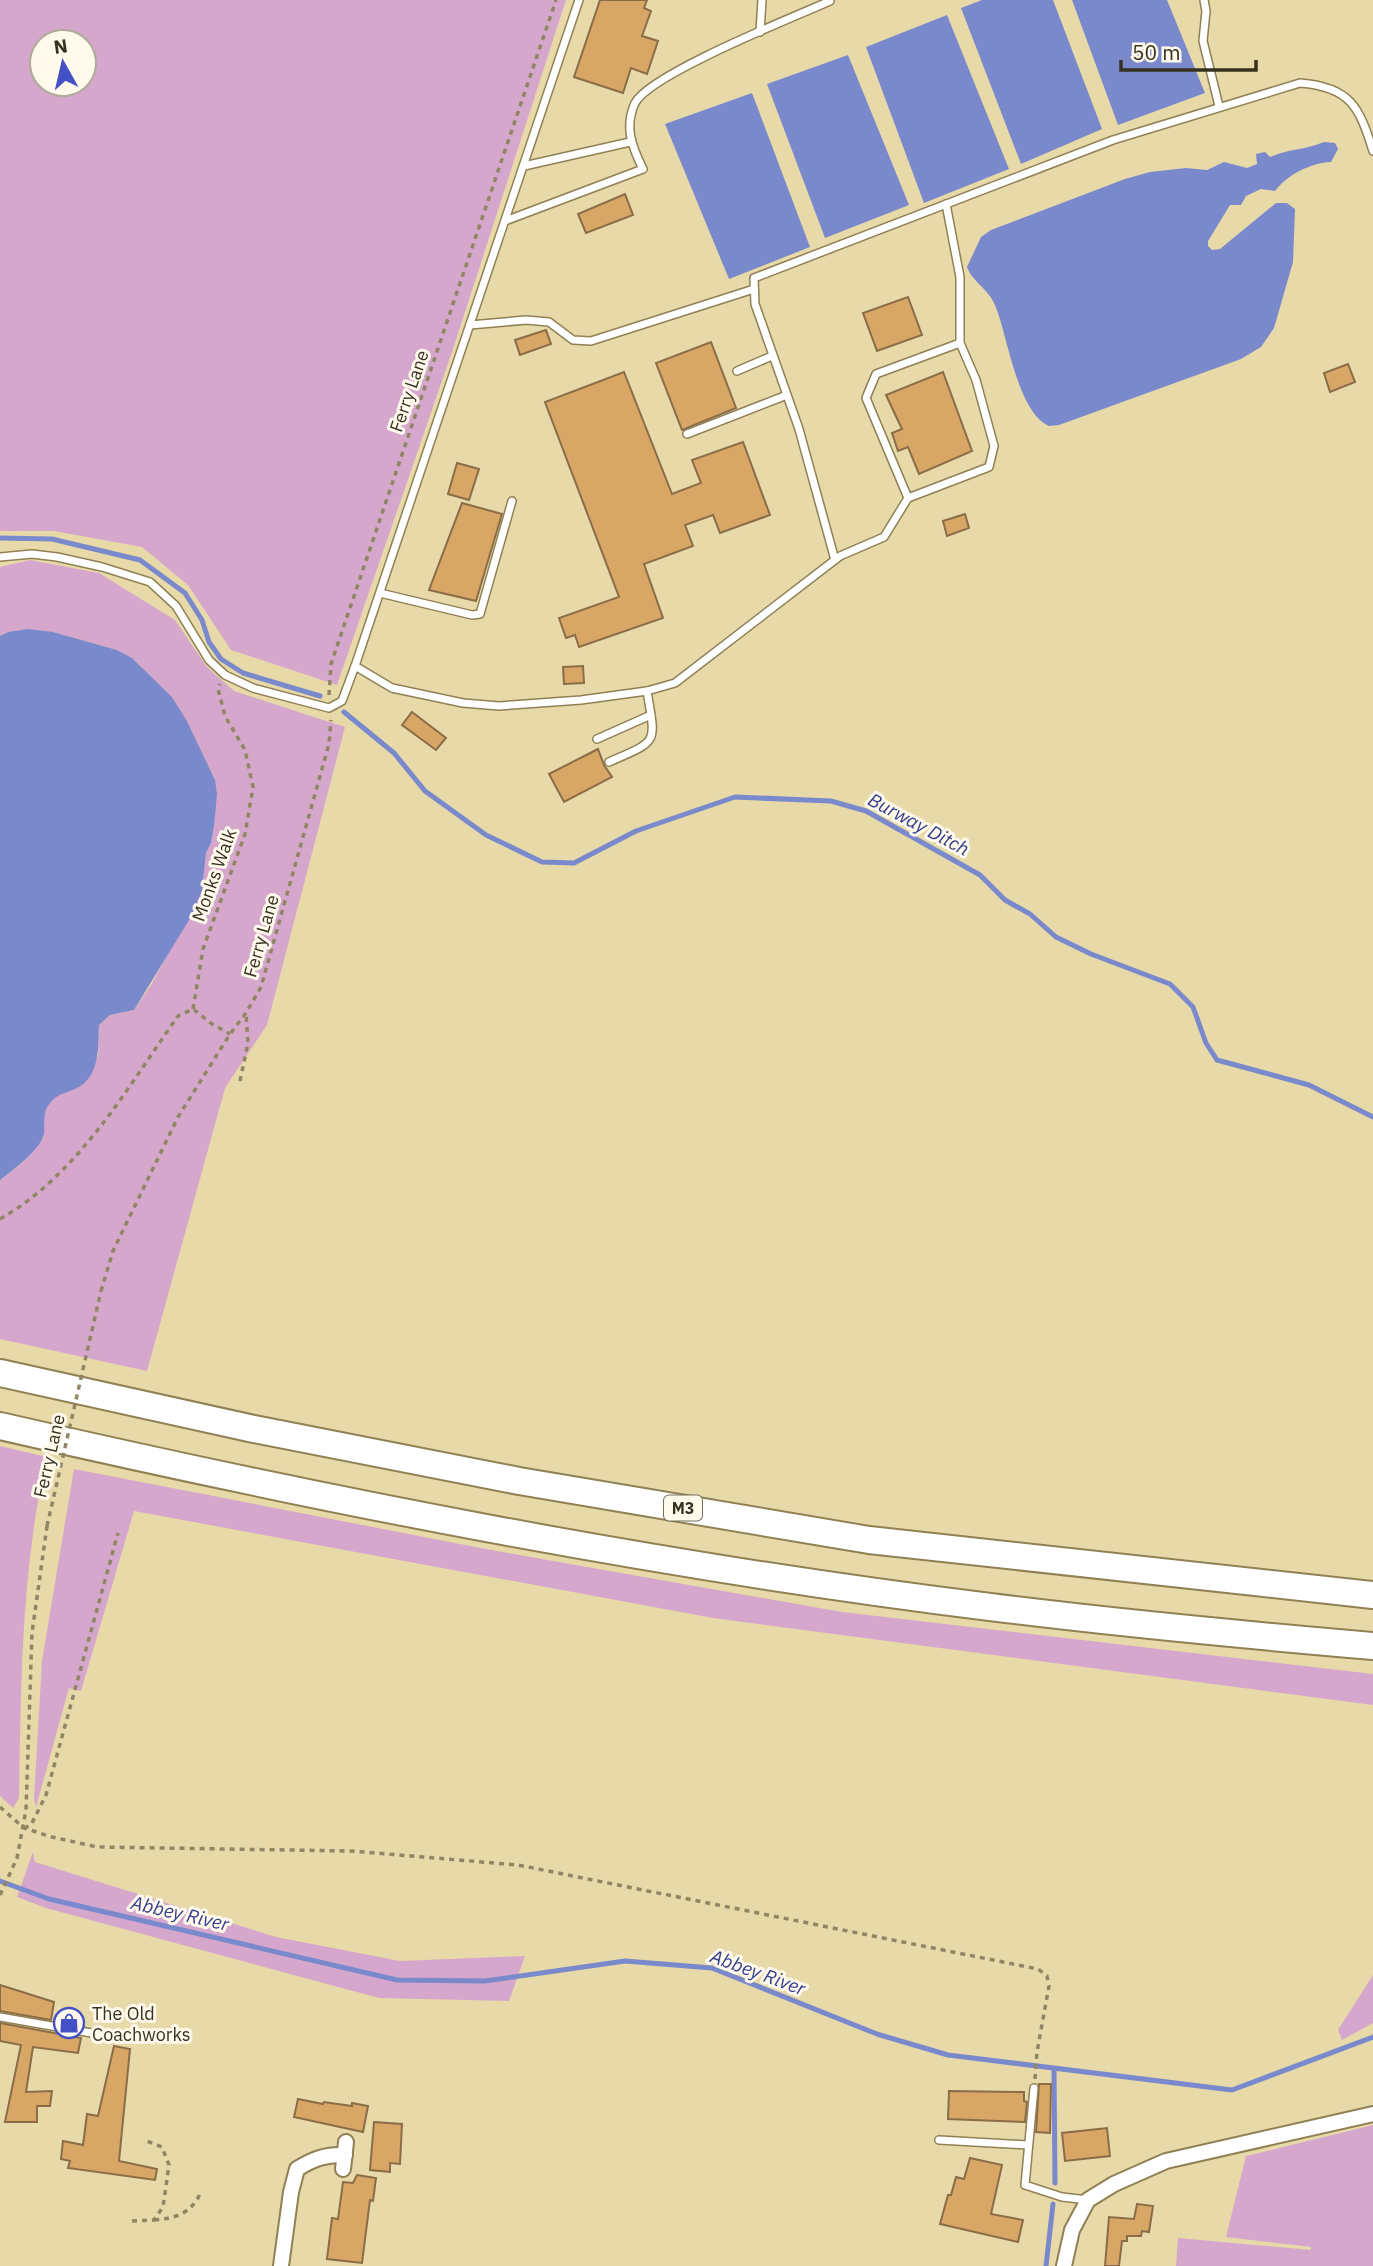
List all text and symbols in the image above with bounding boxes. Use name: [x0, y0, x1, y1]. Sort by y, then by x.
north arrow: [28, 28, 98, 98]
scale bar: [1121, 28, 1256, 72]
text: N: [52, 33, 69, 59]
text: 50 m: [1132, 38, 1181, 66]
street label: Ferry Lane: [384, 347, 434, 435]
water label: Burway Ditch: [864, 787, 974, 861]
street label: Monks Walk: [187, 825, 242, 925]
street label: Ferry Lane: [238, 892, 284, 980]
street label: Ferry Lane: [28, 1412, 70, 1500]
road number: M3: [664, 1496, 702, 1520]
water label: Abbey River: [128, 1890, 232, 1936]
water label: Abbey River: [706, 1943, 810, 2001]
place label: The Old Coachworks: [92, 2002, 191, 2046]
shop icon: The Old Coachworks: [52, 2006, 86, 2040]

